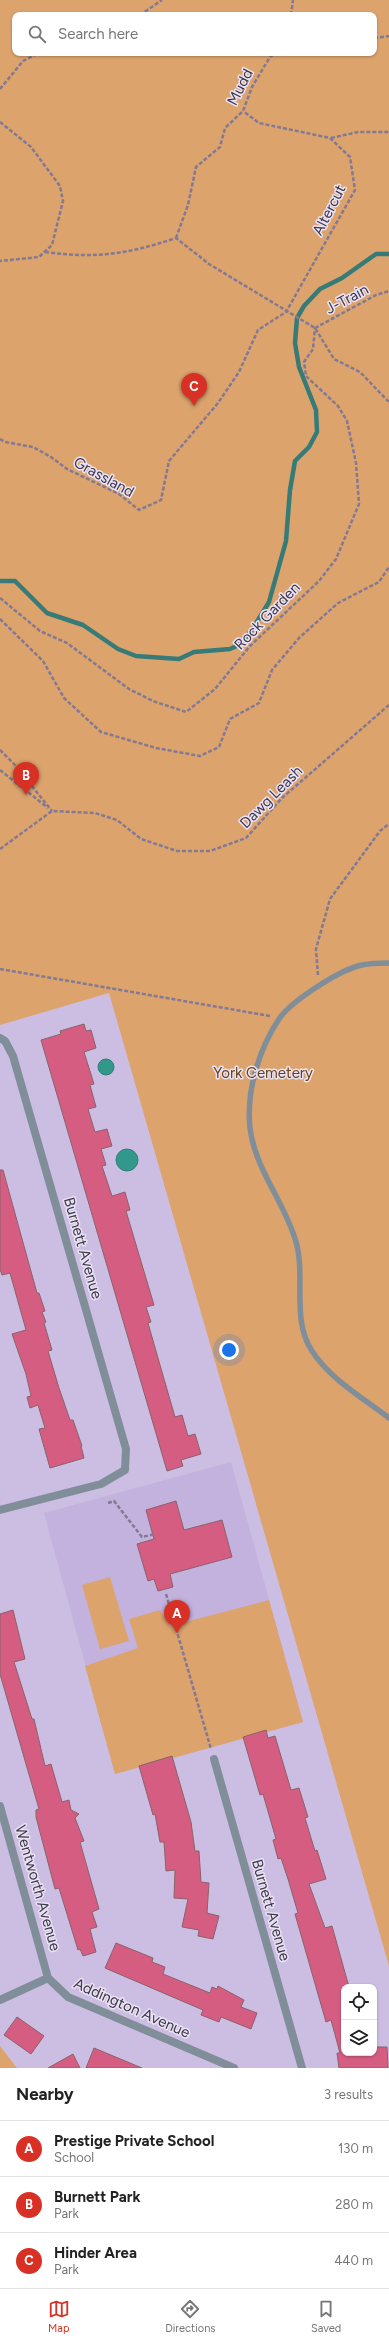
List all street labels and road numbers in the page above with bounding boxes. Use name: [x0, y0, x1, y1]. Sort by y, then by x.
street label: Mudd: [223, 66, 257, 108]
street label: Altercut: [309, 181, 350, 238]
street label: J-Train: [322, 280, 372, 318]
street label: Grassland: [71, 453, 137, 501]
street label: Rock Garden: [230, 579, 304, 653]
street label: Dawg Leash: [236, 762, 306, 832]
street label: Burnett Avenue: [60, 1195, 106, 1301]
street label: Wentworth Avenue: [11, 1823, 65, 1953]
street label: Burnett Avenue: [248, 1857, 294, 1963]
street label: Addington Avenue: [71, 1974, 193, 2042]

